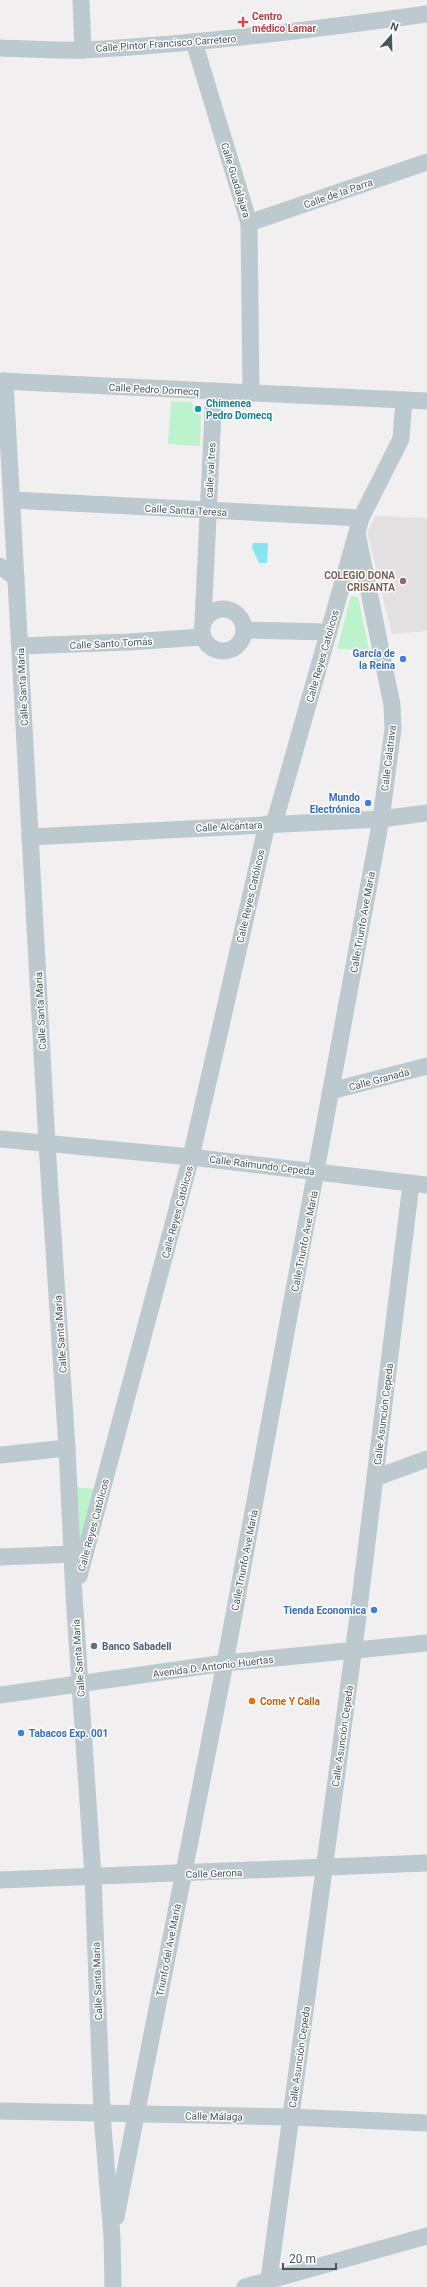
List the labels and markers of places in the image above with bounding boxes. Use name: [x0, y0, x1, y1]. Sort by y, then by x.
place label: Centro médico Lamar: [252, 11, 316, 34]
marker: Centro médico Lamar: [237, 16, 249, 28]
place label: Chimenea Pedro Domecq: [206, 398, 272, 421]
marker: Chimenea Pedro Domecq: [193, 404, 203, 414]
place label: COLEGIO DONA CRISANTA: [324, 570, 395, 593]
marker: COLEGIO DONA CRISANTA: [398, 576, 408, 586]
place label: García de la Reina: [352, 648, 396, 671]
marker: García de la Reina: [398, 654, 408, 664]
place label: Mundo Electrónica: [310, 792, 361, 815]
marker: Mundo Electrónica: [363, 798, 373, 808]
place label: Tienda Economica: [283, 1605, 367, 1616]
marker: Tienda Economica: [369, 1605, 379, 1615]
marker: Banco Sabadell: [89, 1641, 99, 1651]
place label: Banco Sabadell: [102, 1641, 172, 1652]
marker: Come Y Calla: [247, 1696, 257, 1706]
place label: Come Y Calla: [260, 1696, 321, 1707]
marker: Tabacos Exp. 001: [16, 1728, 26, 1738]
place label: Tabacos Exp. 001: [29, 1728, 108, 1739]

